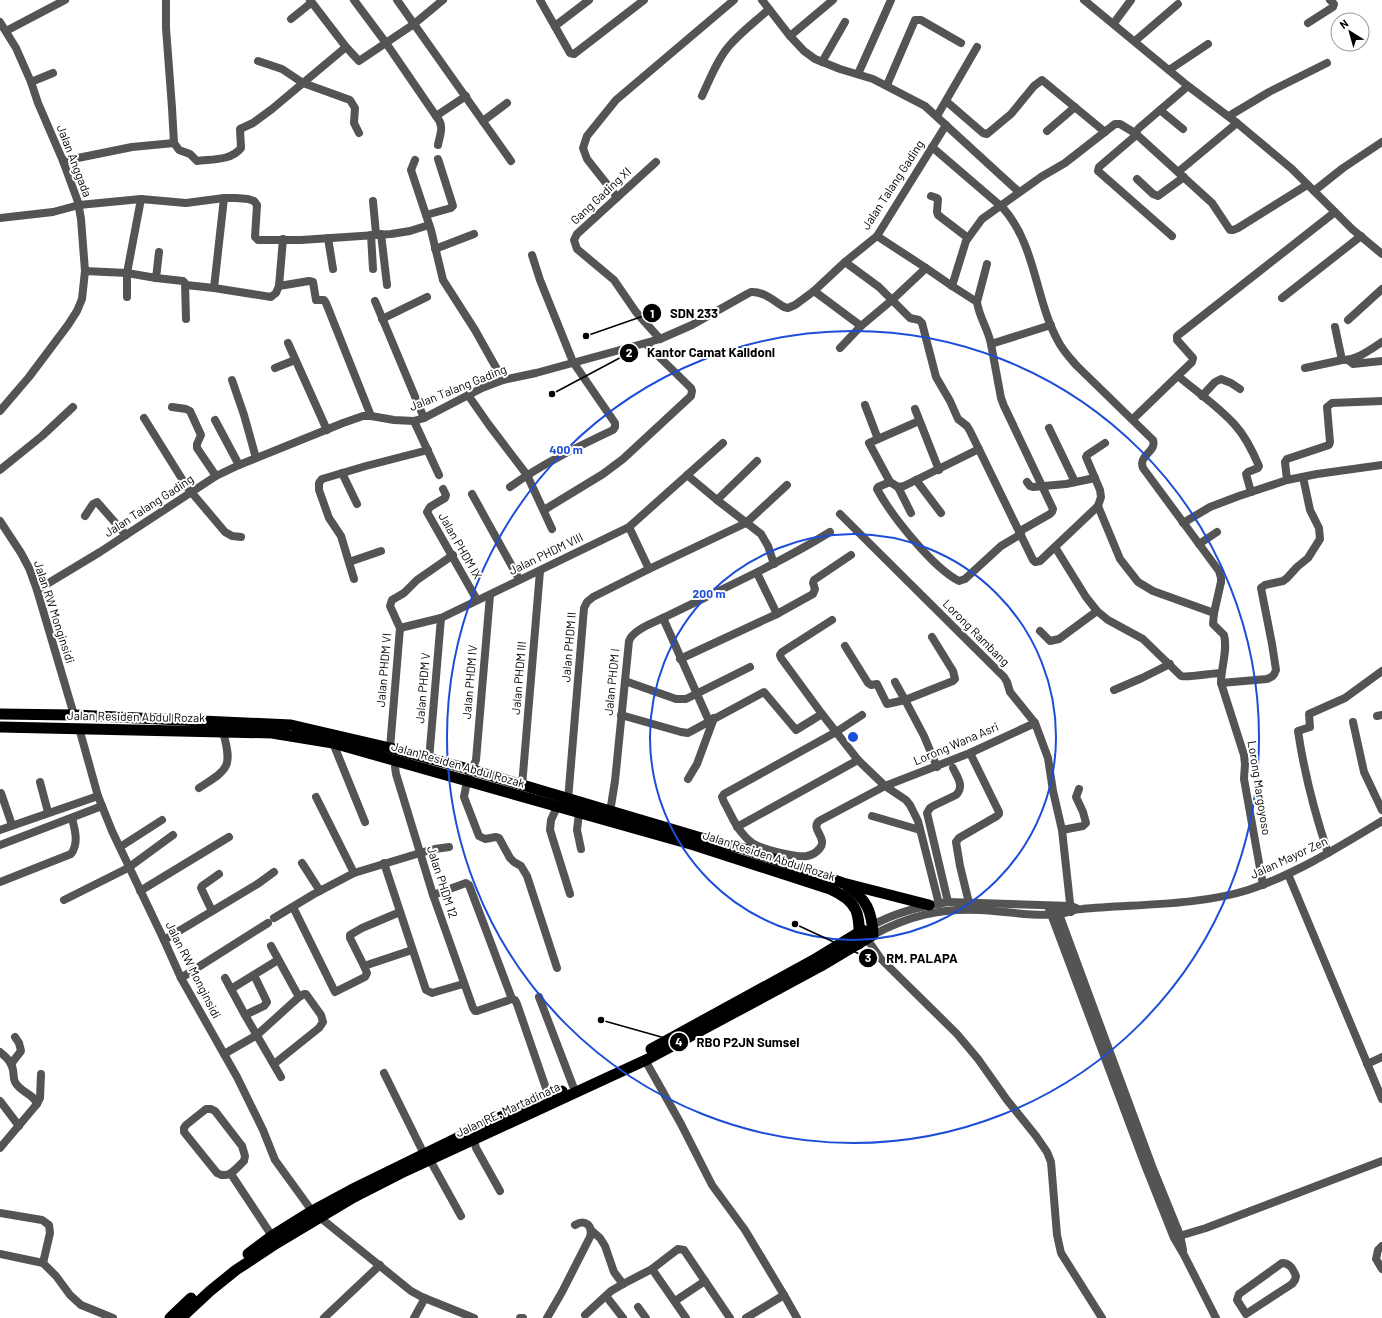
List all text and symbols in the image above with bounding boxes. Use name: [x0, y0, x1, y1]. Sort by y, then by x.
north arrow: [1330, 12, 1370, 52]
text: N: [1337, 16, 1351, 31]
street label: Jalan Anggada: [55, 123, 95, 199]
street label: Jalan Talang Gading: [858, 137, 926, 232]
street label: Gang Gading XI: [567, 164, 633, 227]
callout: SDN 233: [642, 301, 726, 326]
text: SDN 233: [670, 305, 718, 321]
text: 1: [650, 306, 654, 320]
callout: Kantor Camat Kalidoni: [619, 340, 783, 365]
text: Kantor Camat Kalidoni: [647, 344, 775, 360]
text: 2: [626, 345, 633, 359]
street label: Jalan Talang Gading: [407, 361, 508, 413]
text: 400 m: [549, 442, 583, 456]
street label: Jalan Talang Gading: [101, 471, 196, 539]
street label: Jalan PHDM IX: [436, 510, 486, 581]
street label: Jalan PHDM VIII: [506, 529, 585, 577]
street label: Jalan RW Monginsidi: [32, 559, 78, 665]
text: 200 m: [693, 586, 725, 600]
street label: Lorong Rambang: [940, 596, 1013, 669]
street label: Jalan PHDM II: [558, 611, 578, 683]
street label: Jalan PHDM VI: [373, 632, 393, 708]
street label: Jalan PHDM III: [508, 641, 528, 715]
street label: Jalan PHDM IV: [459, 644, 479, 720]
street label: Jalan PHDM I: [601, 648, 621, 716]
street label: Jalan PHDM V: [412, 652, 432, 724]
street label: Jalan Residen Abdul Rozak: [67, 708, 205, 724]
street label: Lorong Wana Asri: [911, 719, 1000, 767]
centre of rings: [846, 730, 860, 744]
street label: Jalan Residen Abdul Rozak: [390, 738, 527, 790]
street label: Lorong Margoyoso: [1246, 740, 1274, 836]
street label: Jalan Residen Abdul Rozak: [701, 827, 837, 883]
street label: Jalan Mayor Zen: [1248, 833, 1329, 881]
street label: Jalan PHDM 12: [425, 844, 461, 919]
street label: Jalan RW Monginsidi: [163, 919, 224, 1020]
callout: RM. PALAPA: [858, 946, 965, 971]
text: 3: [865, 950, 871, 964]
text: RM. PALAPA: [886, 950, 958, 966]
callout: RBO P2JN Sumsel: [669, 1030, 808, 1055]
text: 4: [675, 1034, 683, 1048]
text: RBO P2JN Sumsel: [696, 1034, 800, 1050]
street label: Jalan RE. Martadinata: [453, 1079, 562, 1139]

